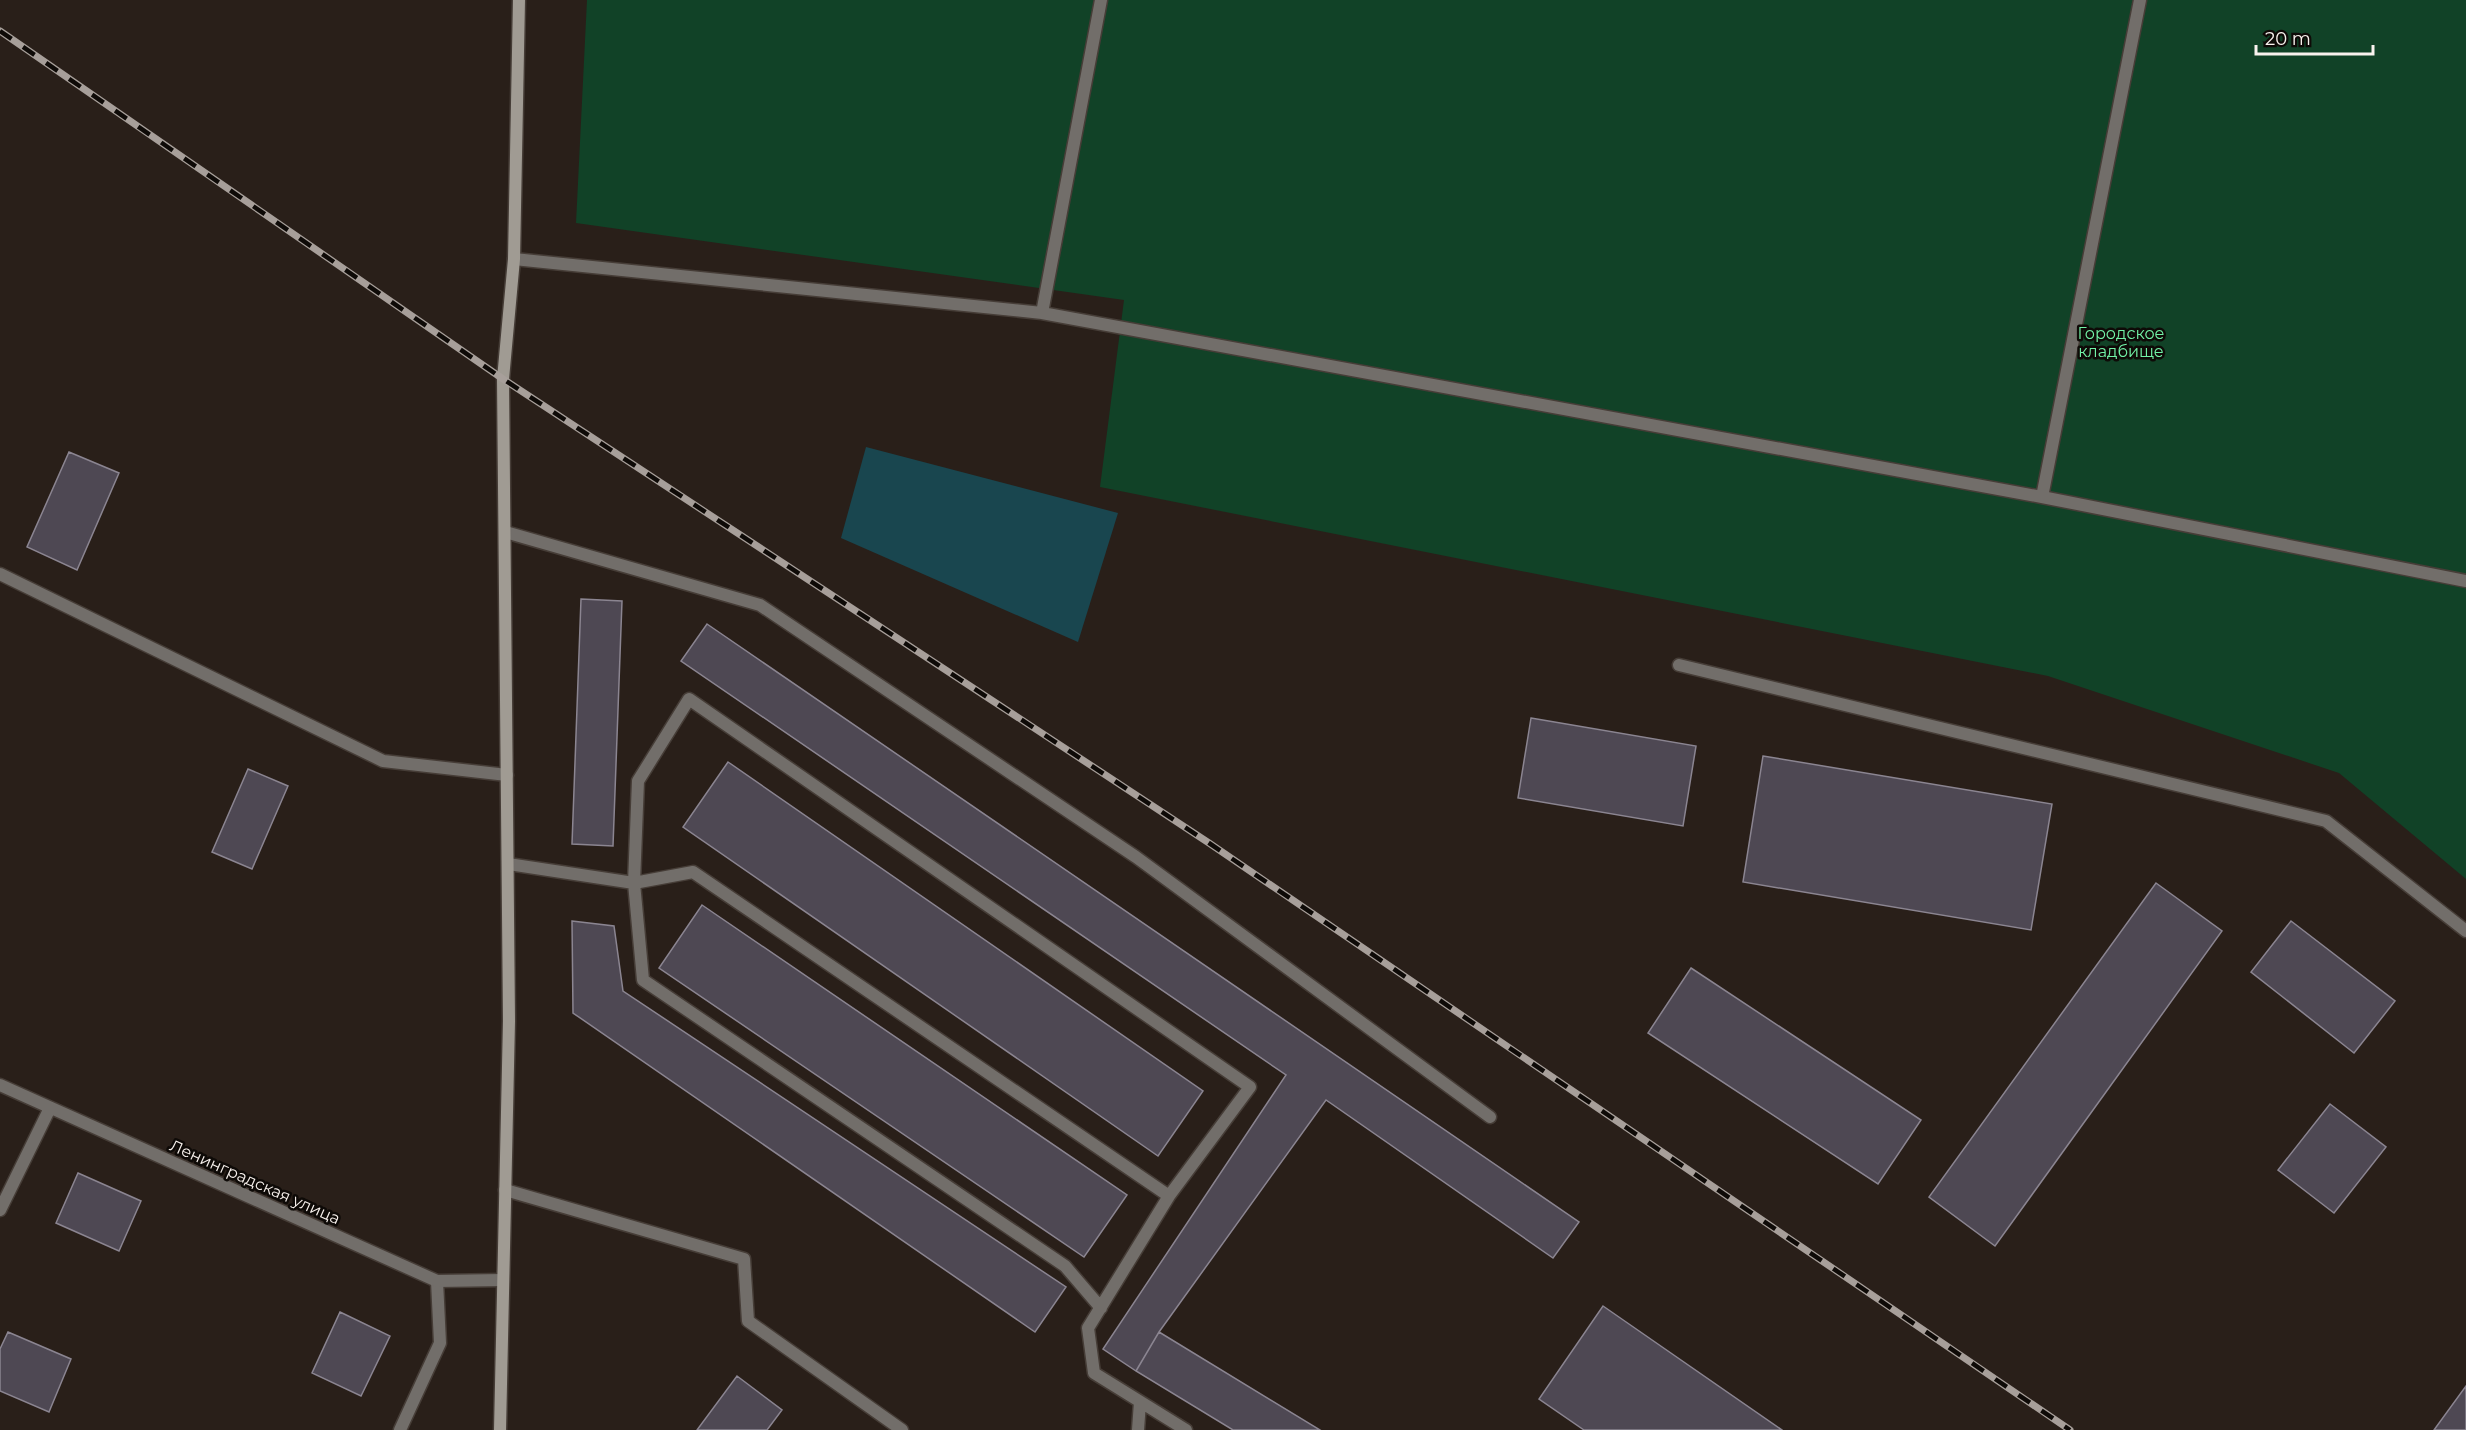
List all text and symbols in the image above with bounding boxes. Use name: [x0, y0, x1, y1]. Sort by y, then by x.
scale bar: [2256, 18, 2373, 56]
text: 20 m: [2265, 28, 2311, 50]
park label: Городское кладбище: [2077, 324, 2165, 361]
street label: Ленинградская улица: [167, 1136, 343, 1228]

